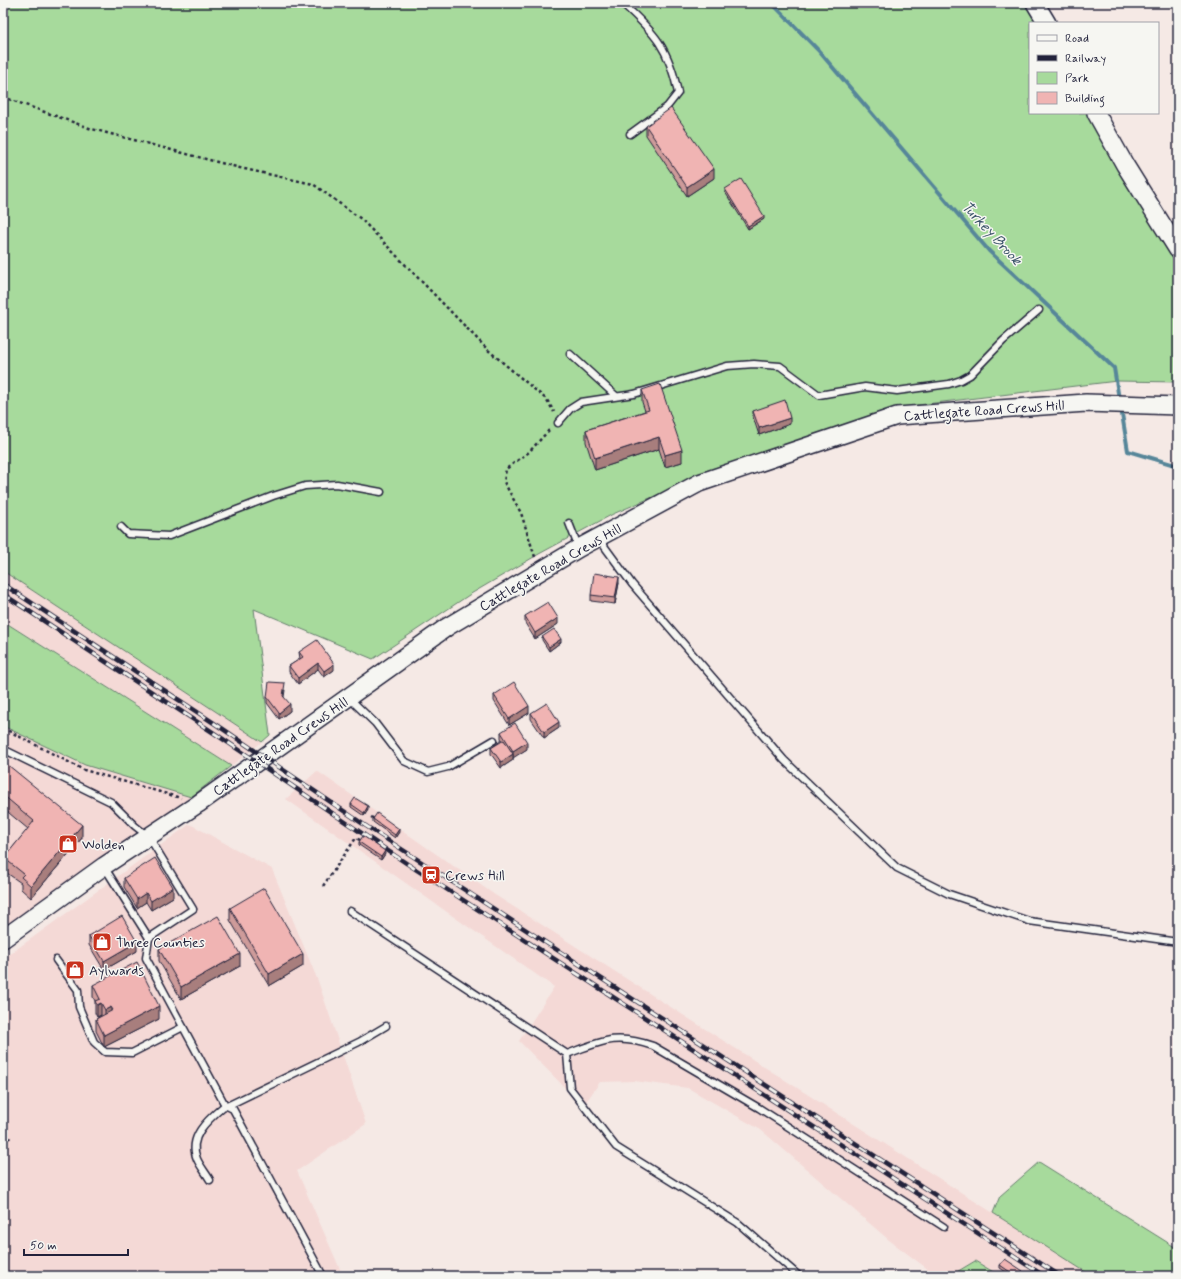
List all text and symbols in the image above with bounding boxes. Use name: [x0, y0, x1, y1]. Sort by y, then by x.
legend: [1029, 22, 1159, 114]
text: Road: [1065, 31, 1089, 47]
text: Railway: [1065, 51, 1107, 67]
text: Park: [1065, 71, 1089, 87]
text: Building: [1065, 91, 1105, 108]
water label: Turkey Brook: [957, 197, 1027, 271]
street label: Cattlegate Road Crews Hill: [903, 396, 1065, 428]
street label: Cattlegate Road Crews Hill: [476, 520, 626, 618]
street label: Cattlegate Road Crews Hill: [209, 693, 353, 802]
shop icon: Wolden: [57, 833, 79, 855]
place label: Wolden: [82, 836, 125, 854]
station icon: Crews Hill: [420, 864, 442, 886]
place label: Crews Hill: [445, 867, 505, 885]
shop icon: Three Counties: [91, 931, 113, 953]
place label: Three Counties: [116, 934, 205, 952]
shop icon: Aylwards: [64, 959, 86, 981]
place label: Aylwards: [89, 962, 144, 980]
scale bar: [24, 1231, 128, 1257]
text: 50 m: [30, 1238, 57, 1254]

